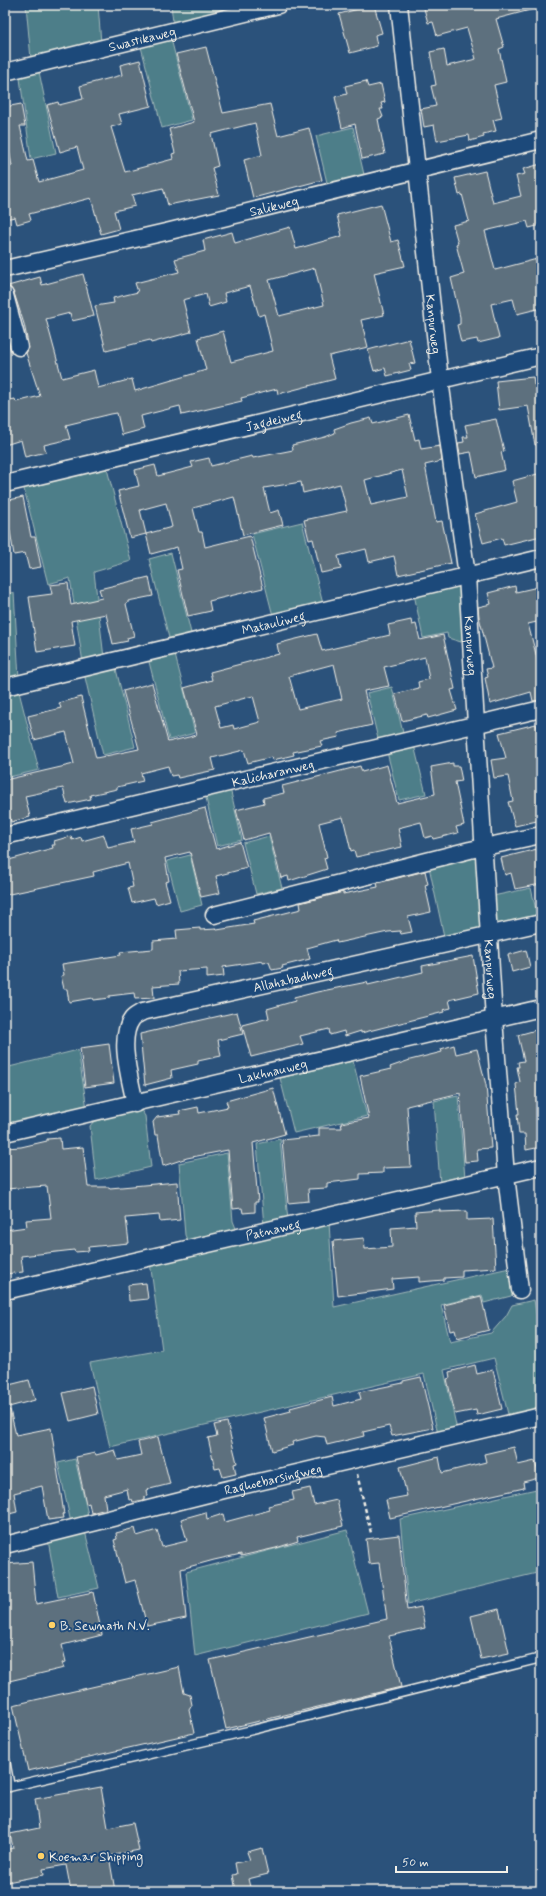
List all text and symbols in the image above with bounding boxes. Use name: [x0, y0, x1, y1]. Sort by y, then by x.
street label: Swastikaweg: [107, 23, 178, 56]
street label: Salikweg: [248, 193, 301, 221]
street label: Kanpurweg: [421, 293, 444, 355]
street label: Jagdeiweg: [244, 406, 304, 436]
street label: Matauliweg: [240, 608, 308, 640]
street label: Kanpurweg: [459, 615, 480, 677]
street label: Kalicharanweg: [230, 756, 316, 792]
street label: Kanpurweg: [479, 939, 500, 1000]
street label: Allahabadhweg: [252, 963, 335, 997]
street label: Lakhnauweg: [237, 1056, 309, 1088]
street label: Patnaweg: [244, 1216, 303, 1245]
street label: Raghoebarsingweg: [223, 1460, 324, 1500]
place label: B. Sewnath N.V.: [60, 1618, 150, 1635]
marker: B. Sewnath N.V.: [47, 1620, 57, 1630]
scale bar: [396, 1848, 507, 1874]
place label: Koemar Shipping: [49, 1849, 144, 1867]
marker: Koemar Shipping: [36, 1851, 46, 1861]
text: 50 m: [402, 1855, 429, 1871]

